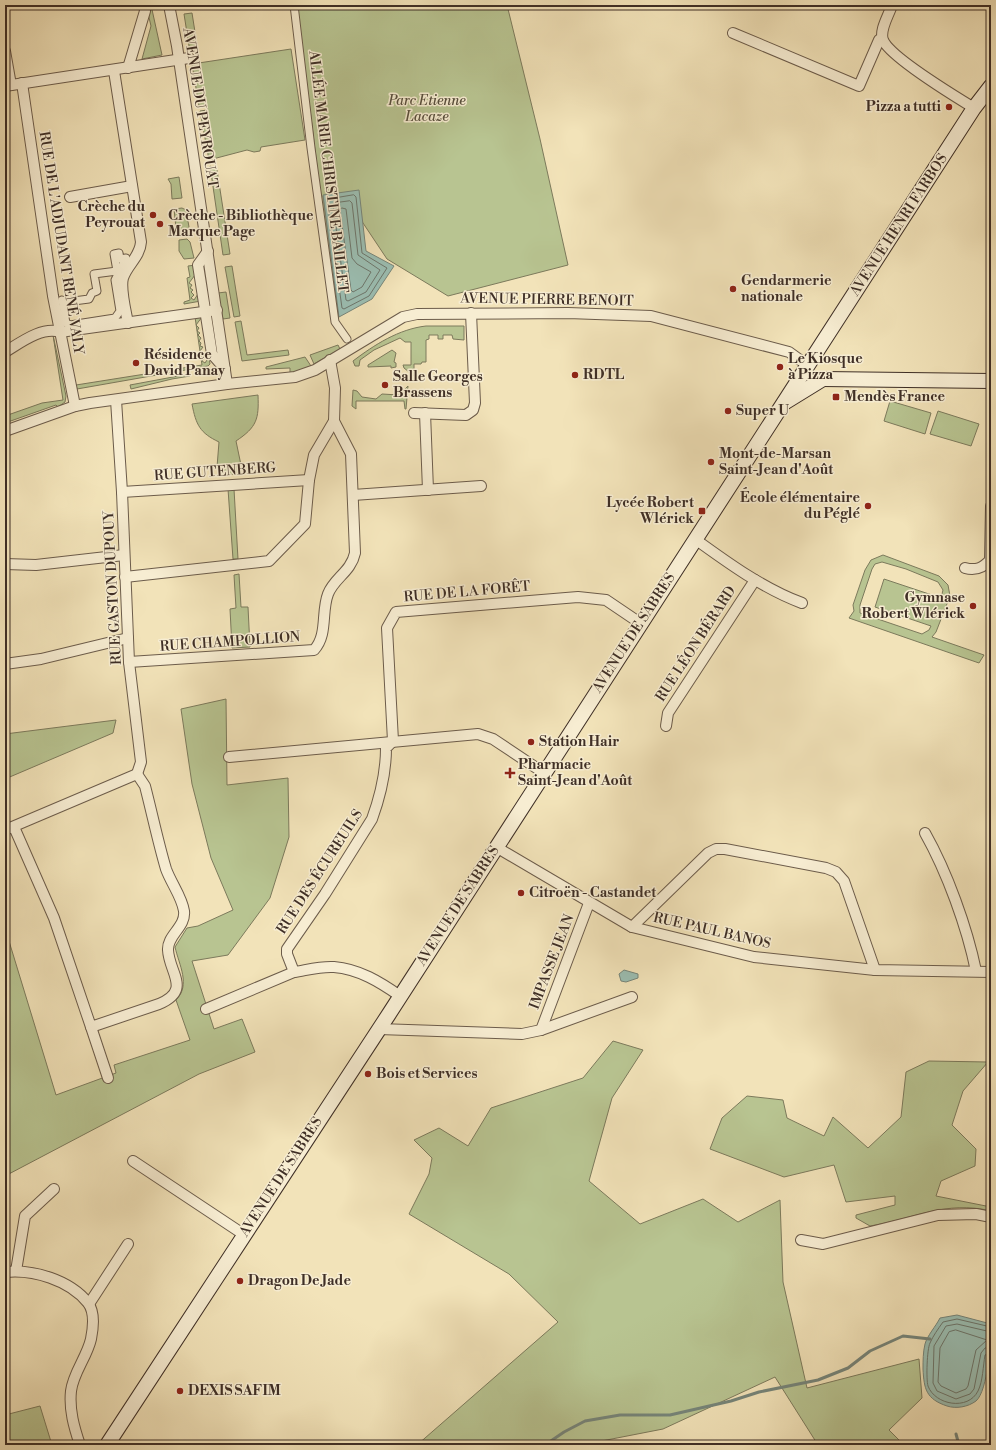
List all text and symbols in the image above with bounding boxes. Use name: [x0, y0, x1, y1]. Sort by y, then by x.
street label: AVENUE DU PEYROUAT: [178, 25, 222, 190]
street label: ALLÉE MARIE CHRISTINE BAILLET: [304, 48, 354, 294]
park label: Parc Etienne Lacaze: [387, 92, 466, 126]
place label: Pizza a tutti: [866, 98, 942, 116]
marker: Pizza a tutti: [944, 102, 954, 112]
street label: RUE DE L'ADJUDANT RENÉ VALY: [34, 130, 90, 357]
street label: AVENUE HENRI FARBOS: [846, 150, 952, 300]
place label: Crèche du Peyrouat: [78, 198, 146, 232]
place label: Crèche - Bibliothèque Marque Page: [168, 207, 314, 241]
marker: Crèche du Peyrouat: [148, 210, 158, 220]
marker: Crèche - Bibliothèque Marque Page: [155, 219, 165, 229]
place label: Gendarmerie nationale: [741, 272, 832, 306]
marker: Gendarmerie nationale: [728, 284, 738, 294]
street label: AVENUE PIERRE BENOIT: [459, 289, 634, 311]
place label: Résidence David Panay: [144, 346, 226, 380]
place label: Le Kiosque à Pizza: [788, 350, 863, 384]
marker: Résidence David Panay: [131, 358, 141, 368]
marker: Le Kiosque à Pizza: [775, 362, 785, 372]
place label: RDTL: [583, 366, 625, 384]
place label: Salle Georges Brassens: [393, 368, 483, 402]
marker: RDTL: [570, 370, 580, 380]
marker: Salle Georges Brassens: [380, 380, 390, 390]
place label: Mendès France: [844, 388, 945, 406]
marker: Mendès France: [831, 392, 841, 402]
place label: Super U: [736, 402, 789, 420]
marker: Super U: [723, 406, 733, 416]
place label: Mont-de-Marsan Saint-Jean d'Août: [719, 445, 834, 479]
marker: Mont-de-Marsan Saint-Jean d'Août: [706, 457, 716, 467]
street label: RUE GUTENBERG: [153, 459, 277, 485]
place label: École élémentaire du Péglé: [740, 487, 860, 523]
place label: Lycée Robert Wlérick: [606, 494, 695, 528]
marker: École élémentaire du Péglé: [863, 501, 873, 511]
marker: Lycée Robert Wlérick: [697, 506, 707, 516]
street label: RUE GASTON DUPOUY: [100, 510, 126, 665]
street label: AVENUE DE SABRES: [588, 570, 679, 697]
street label: RUE DE LA FORÊT: [403, 575, 531, 607]
street label: RUE LÉON BÉRARD: [650, 582, 740, 705]
place label: Gymnase Robert Wlérick: [862, 589, 965, 623]
marker: Gymnase Robert Wlérick: [968, 601, 978, 611]
street label: RUE CHAMPOLLION: [159, 628, 301, 656]
place label: Station Hair: [539, 733, 619, 751]
marker: Station Hair: [526, 737, 536, 747]
place label: Pharmacie Saint-Jean d'Août: [518, 756, 633, 790]
marker: Pharmacie Saint-Jean d'Août: [505, 768, 515, 778]
street label: RUE DES ÉCUREUILS: [271, 805, 367, 938]
street label: AVENUE DE SABRES: [412, 843, 503, 970]
place label: Citroën - Castandet: [529, 884, 657, 902]
marker: Citroën - Castandet: [516, 888, 526, 898]
street label: RUE PAUL BANOS: [651, 909, 773, 953]
street label: IMPASSE JEAN: [526, 911, 579, 1012]
place label: Bois et Services: [376, 1065, 477, 1083]
marker: Bois et Services: [363, 1069, 373, 1079]
street label: AVENUE DE SABRES: [235, 1114, 326, 1241]
place label: Dragon De Jade: [248, 1272, 351, 1290]
marker: Dragon De Jade: [235, 1276, 245, 1286]
place label: DEXIS SAFIM: [188, 1382, 281, 1400]
marker: DEXIS SAFIM: [175, 1386, 185, 1396]

